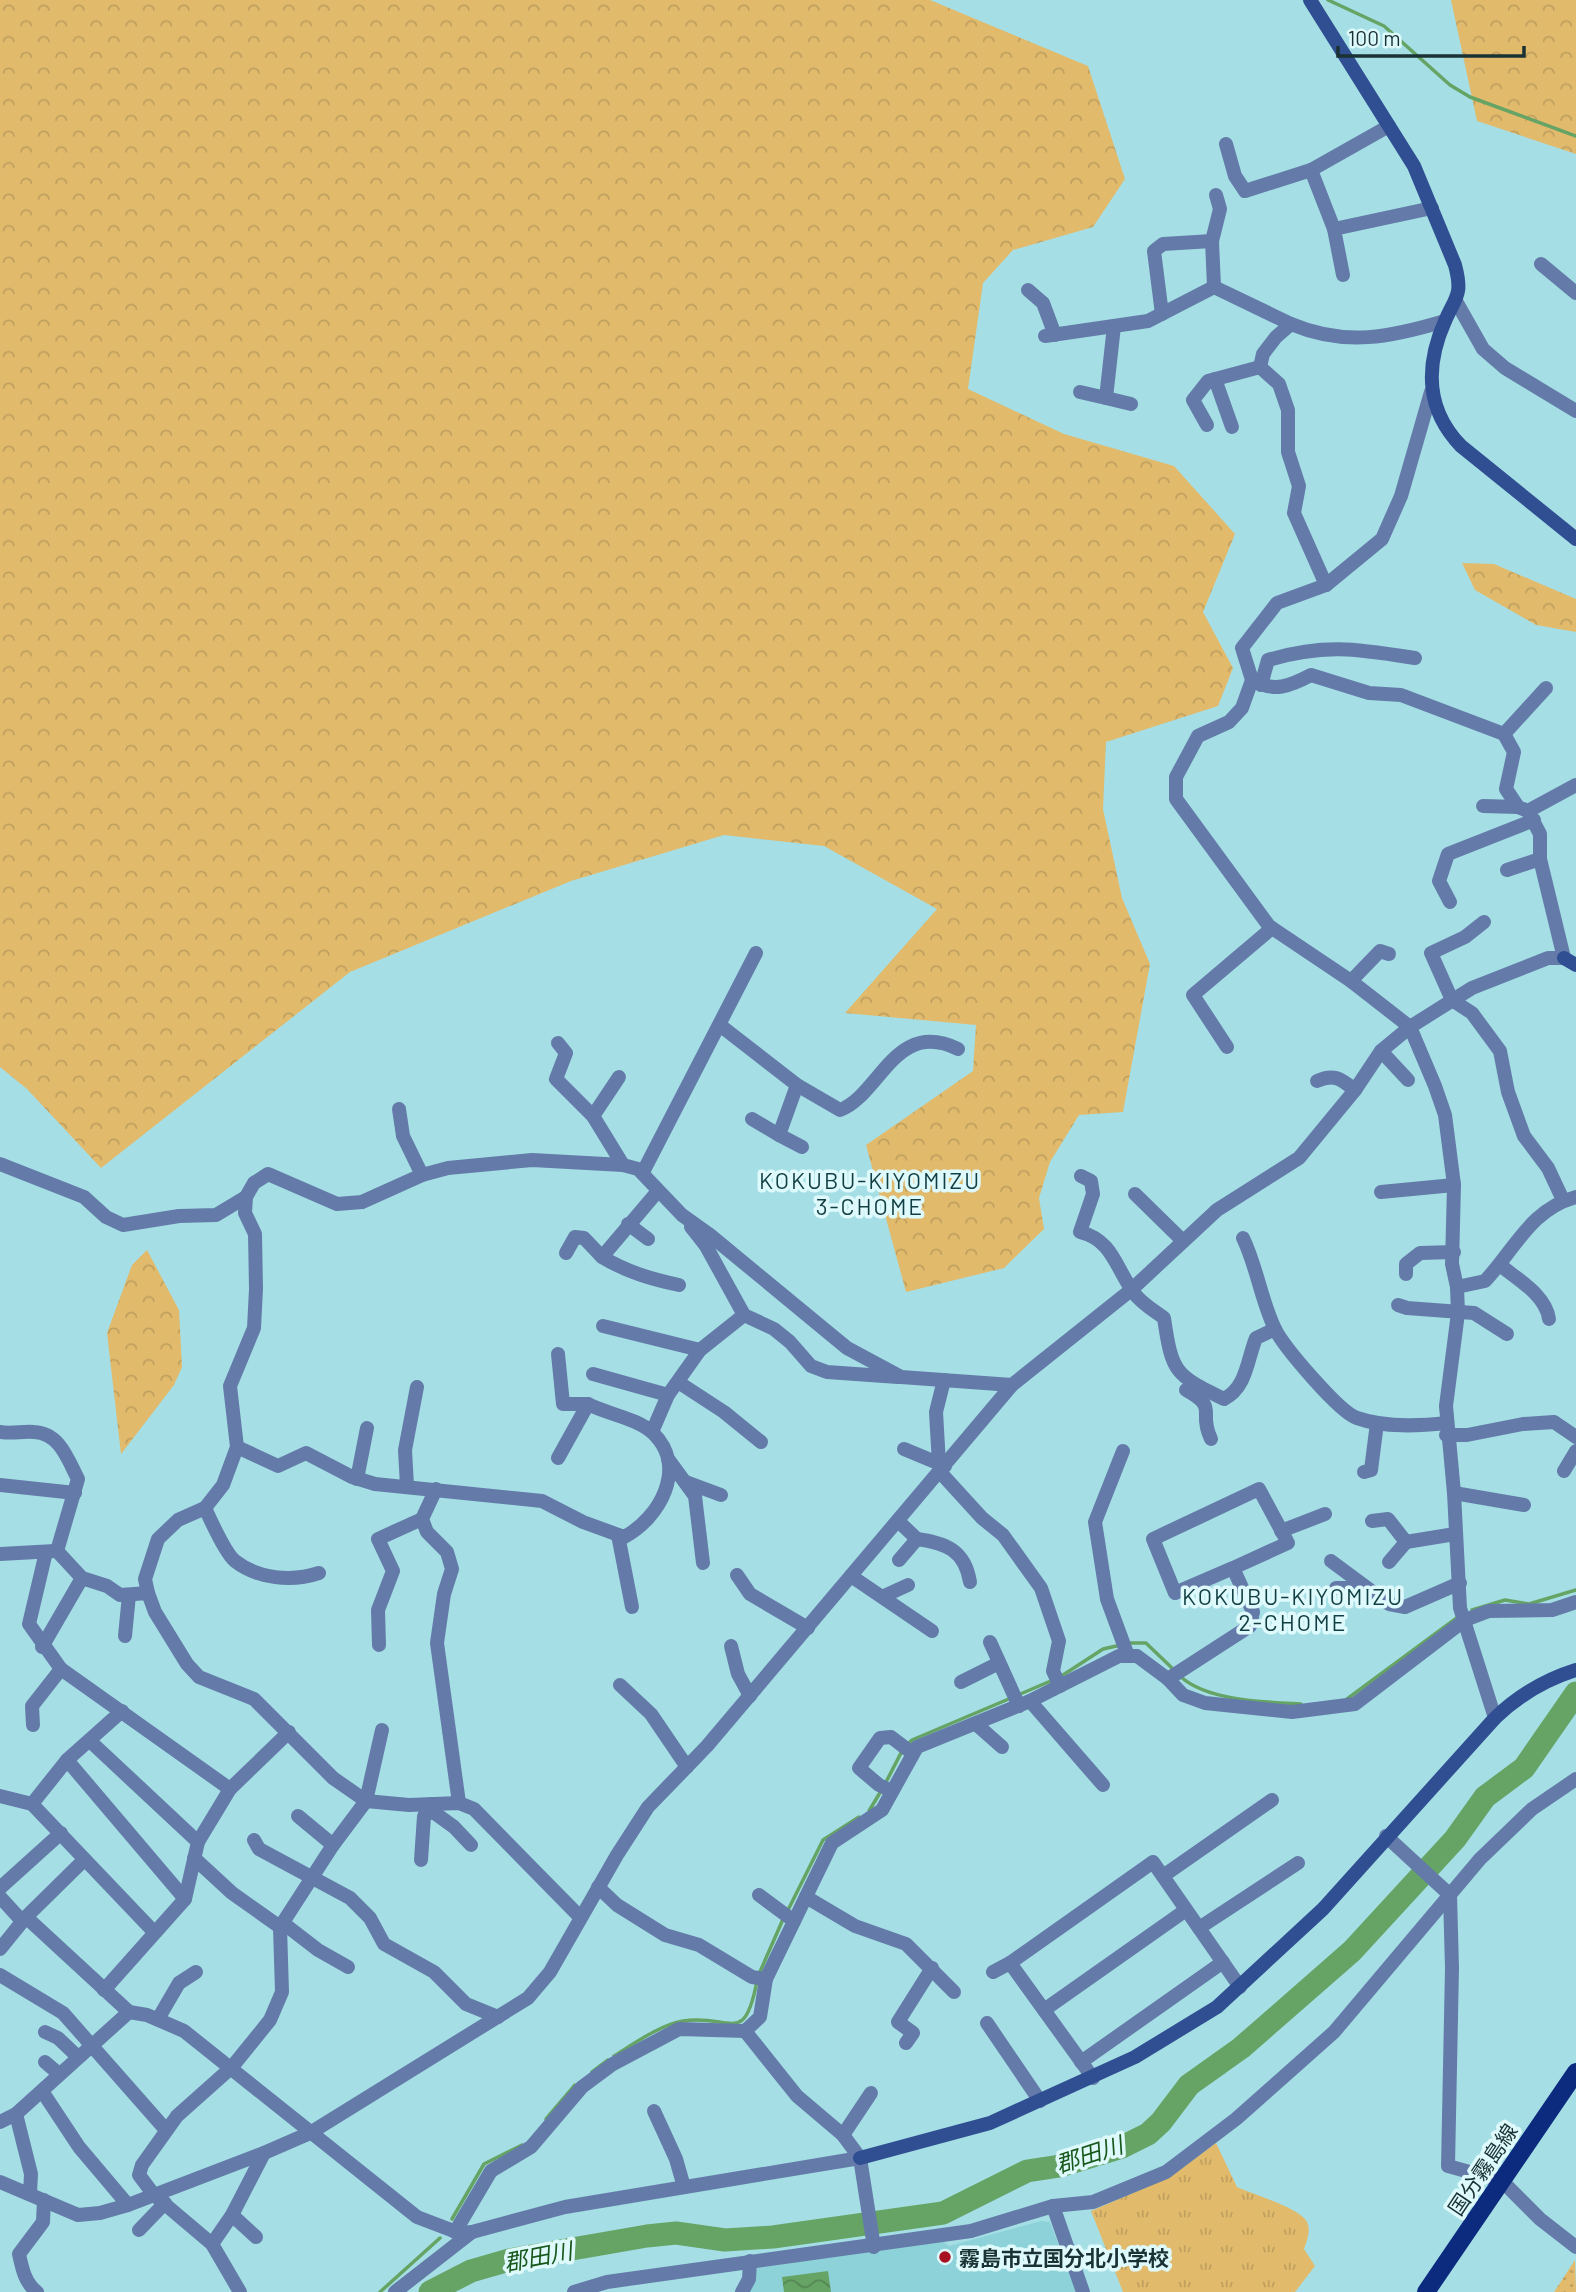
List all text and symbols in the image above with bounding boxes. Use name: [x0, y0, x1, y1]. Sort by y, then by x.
scale bar: [1338, 14, 1524, 58]
text: 100 m: [1348, 25, 1401, 50]
district label: KOKUBU-KIYOMIZU 3-CHOME: [759, 1166, 981, 1220]
district label: KOKUBU-KIYOMIZU 2-CHOME: [1182, 1582, 1404, 1636]
street label: 国分霧島線: [1442, 2118, 1522, 2220]
water label: 郡田川: [1052, 2129, 1129, 2178]
water label: 郡田川: [501, 2235, 577, 2276]
place label: 霧島市立国分北小学校: [959, 2245, 1169, 2270]
marker: 霧島市立国分北小学校: [937, 2249, 953, 2265]

